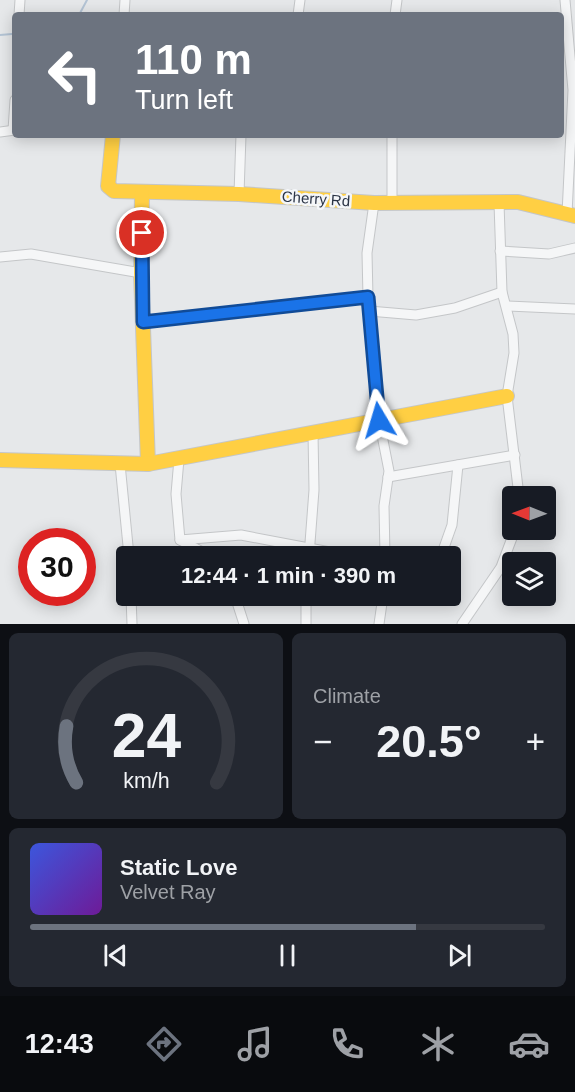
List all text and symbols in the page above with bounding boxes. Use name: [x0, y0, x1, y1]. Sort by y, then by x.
icon: left: [36, 36, 114, 114]
text: 110 m: [135, 36, 252, 83]
text: Turn left: [135, 85, 233, 115]
street label: Cherry Rd: [281, 188, 351, 209]
pin: [116, 207, 167, 258]
icon: arrive: [125, 216, 158, 249]
position arrow: [347, 388, 411, 452]
north arrow: [502, 486, 556, 540]
map controls: [502, 486, 556, 606]
speed limit sign: 30: [18, 528, 96, 606]
button: layers: [502, 552, 556, 606]
text: 12:44 · 1 min · 390 m: [181, 563, 396, 588]
text: Climate: [313, 685, 381, 707]
text: 24: [111, 701, 181, 770]
text: 20.5°: [376, 716, 482, 767]
text: −: [313, 723, 332, 760]
text: +: [526, 723, 545, 760]
text: km/h: [123, 769, 169, 793]
text: Static Love: [120, 855, 237, 880]
text: Velvet Ray: [120, 881, 216, 903]
icon: previous: [99, 939, 132, 972]
icon: pause: [271, 939, 304, 972]
icon: next: [443, 939, 476, 972]
icon: directions: [143, 1023, 185, 1065]
icon: music: [234, 1023, 276, 1065]
icon: phone: [326, 1023, 368, 1065]
icon: climate: [417, 1023, 459, 1065]
icon: car: [508, 1023, 550, 1065]
text: 12:43: [25, 1029, 94, 1059]

